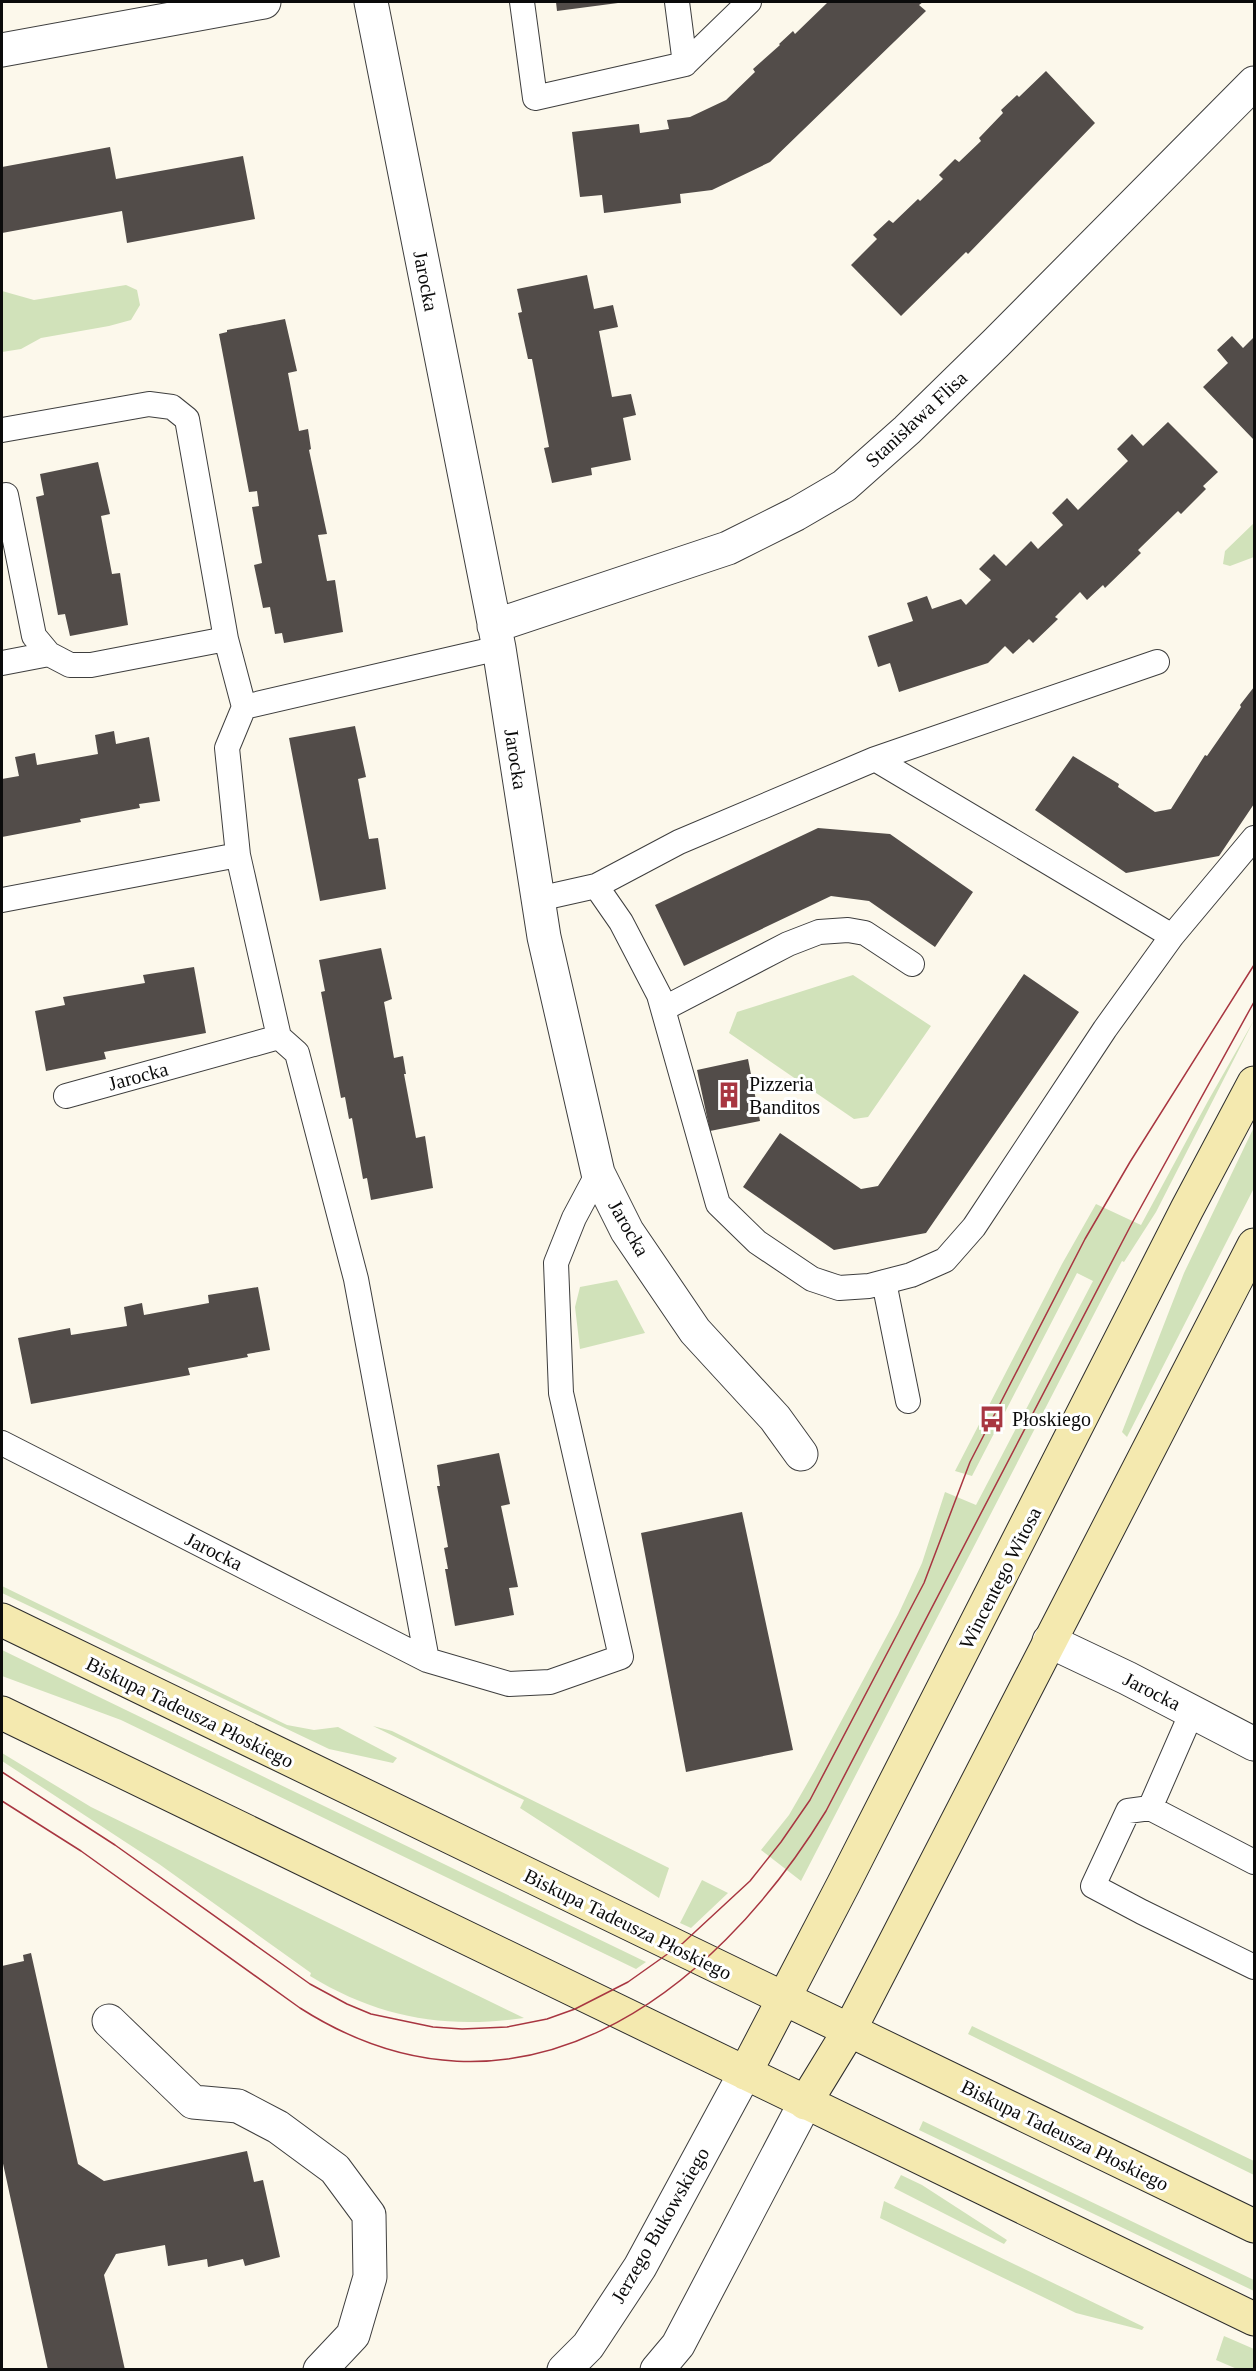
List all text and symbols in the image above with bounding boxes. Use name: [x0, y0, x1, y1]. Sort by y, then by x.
street label: Jarocka: [409, 249, 443, 313]
street label: Stanisława Flisa: [861, 366, 971, 472]
street label: Jarocka: [500, 727, 532, 791]
street label: Jarocka: [106, 1057, 170, 1095]
place label: Pizzeria Banditos: [749, 1073, 820, 1118]
building icon: Pizzeria Banditos: [714, 1080, 744, 1110]
street label: Jarocka: [604, 1196, 654, 1260]
bus stop icon: Płoskiego: [977, 1404, 1007, 1434]
place label: Płoskiego: [1012, 1408, 1091, 1431]
street label: Wincentego Witosa: [955, 1503, 1046, 1653]
street label: Jarocka: [182, 1527, 246, 1575]
street label: Biskupa Tadeusza Płoskiego: [82, 1652, 297, 1773]
street label: Jarocka: [1120, 1667, 1184, 1715]
street label: Biskupa Tadeusza Płoskiego: [520, 1864, 735, 1985]
street label: Biskupa Tadeusza Płoskiego: [957, 2075, 1172, 2196]
street label: Jerzego Bukowskiego: [606, 2143, 714, 2307]

